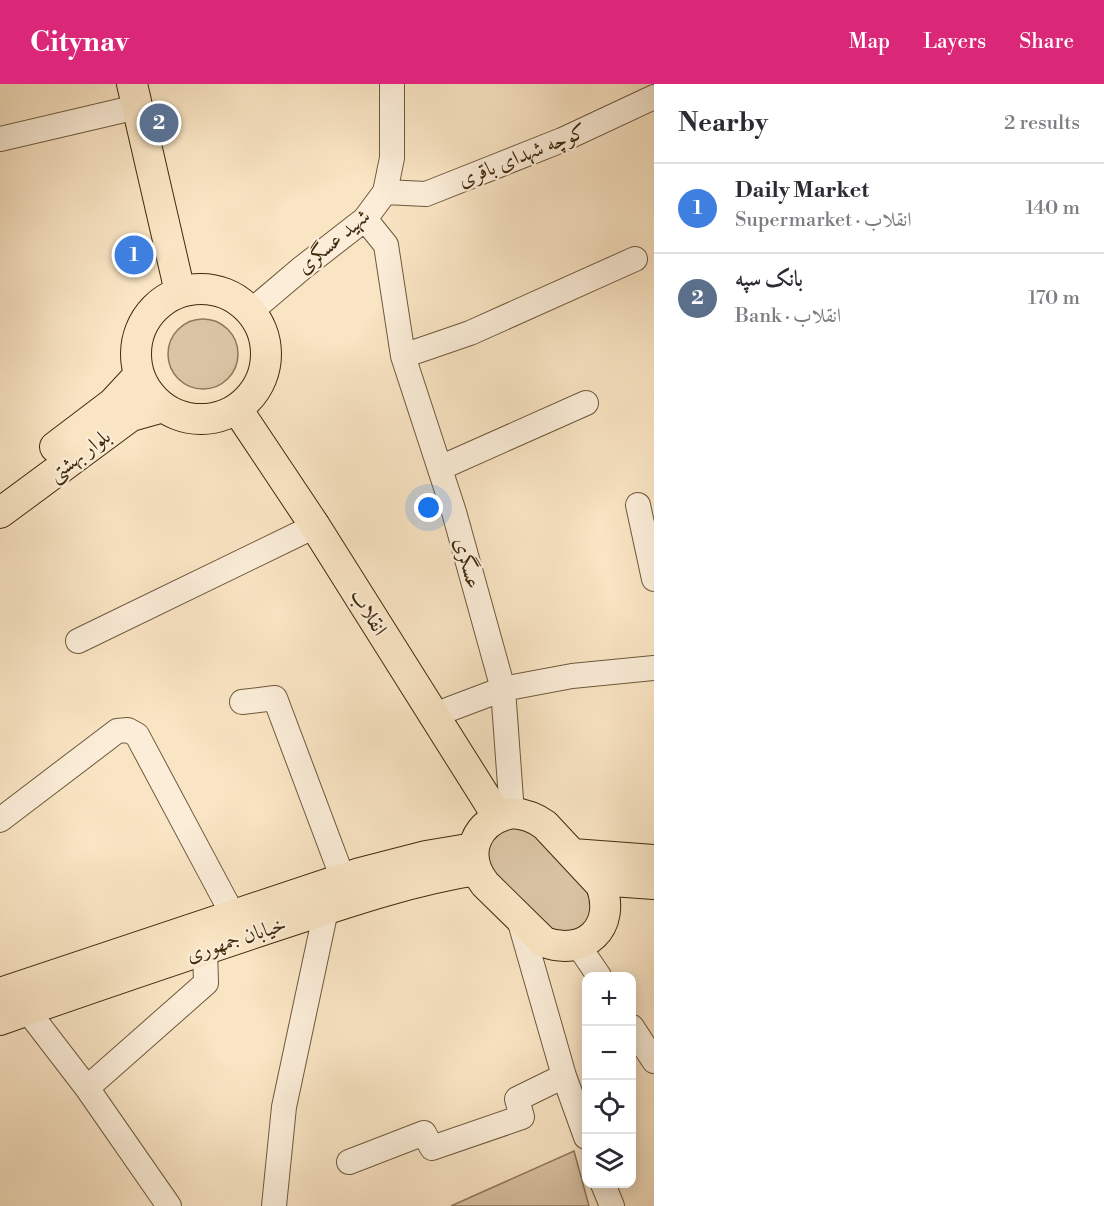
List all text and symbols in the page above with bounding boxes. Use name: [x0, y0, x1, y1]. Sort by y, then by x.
text: Citynav: [30, 25, 129, 60]
text: Map: [849, 29, 890, 55]
text: Layers: [923, 29, 986, 55]
text: Share: [1019, 29, 1074, 55]
pin: 2: [140, 100, 178, 146]
text: Nearby: [678, 107, 768, 139]
text: 2 results: [1004, 111, 1080, 136]
street label: کوچه شهدای باقری: [454, 118, 590, 193]
text: Daily Market: [735, 177, 869, 204]
text: 1: [693, 196, 702, 221]
text: 140 m: [1025, 196, 1080, 221]
street label: شهید عسگری: [291, 203, 376, 280]
text: Supermarket · انقلاب: [735, 208, 912, 233]
pin: 1: [114, 232, 154, 278]
text: بانک سپه: [735, 266, 803, 293]
text: 2: [691, 286, 704, 311]
text: 170 m: [1028, 286, 1080, 311]
text: Bank · انقلاب: [735, 304, 841, 329]
street label: بلوار بهشتی: [43, 424, 117, 489]
your location: [414, 493, 443, 522]
street label: عسگری: [448, 535, 487, 592]
street label: انقلاب: [344, 584, 393, 641]
street label: خیابان جمهوری: [183, 912, 290, 968]
map controls: [582, 972, 636, 1188]
button: +: [582, 972, 636, 1026]
button: −: [582, 1026, 636, 1080]
button: locate: [582, 1080, 636, 1134]
button: layers: [582, 1134, 636, 1188]

